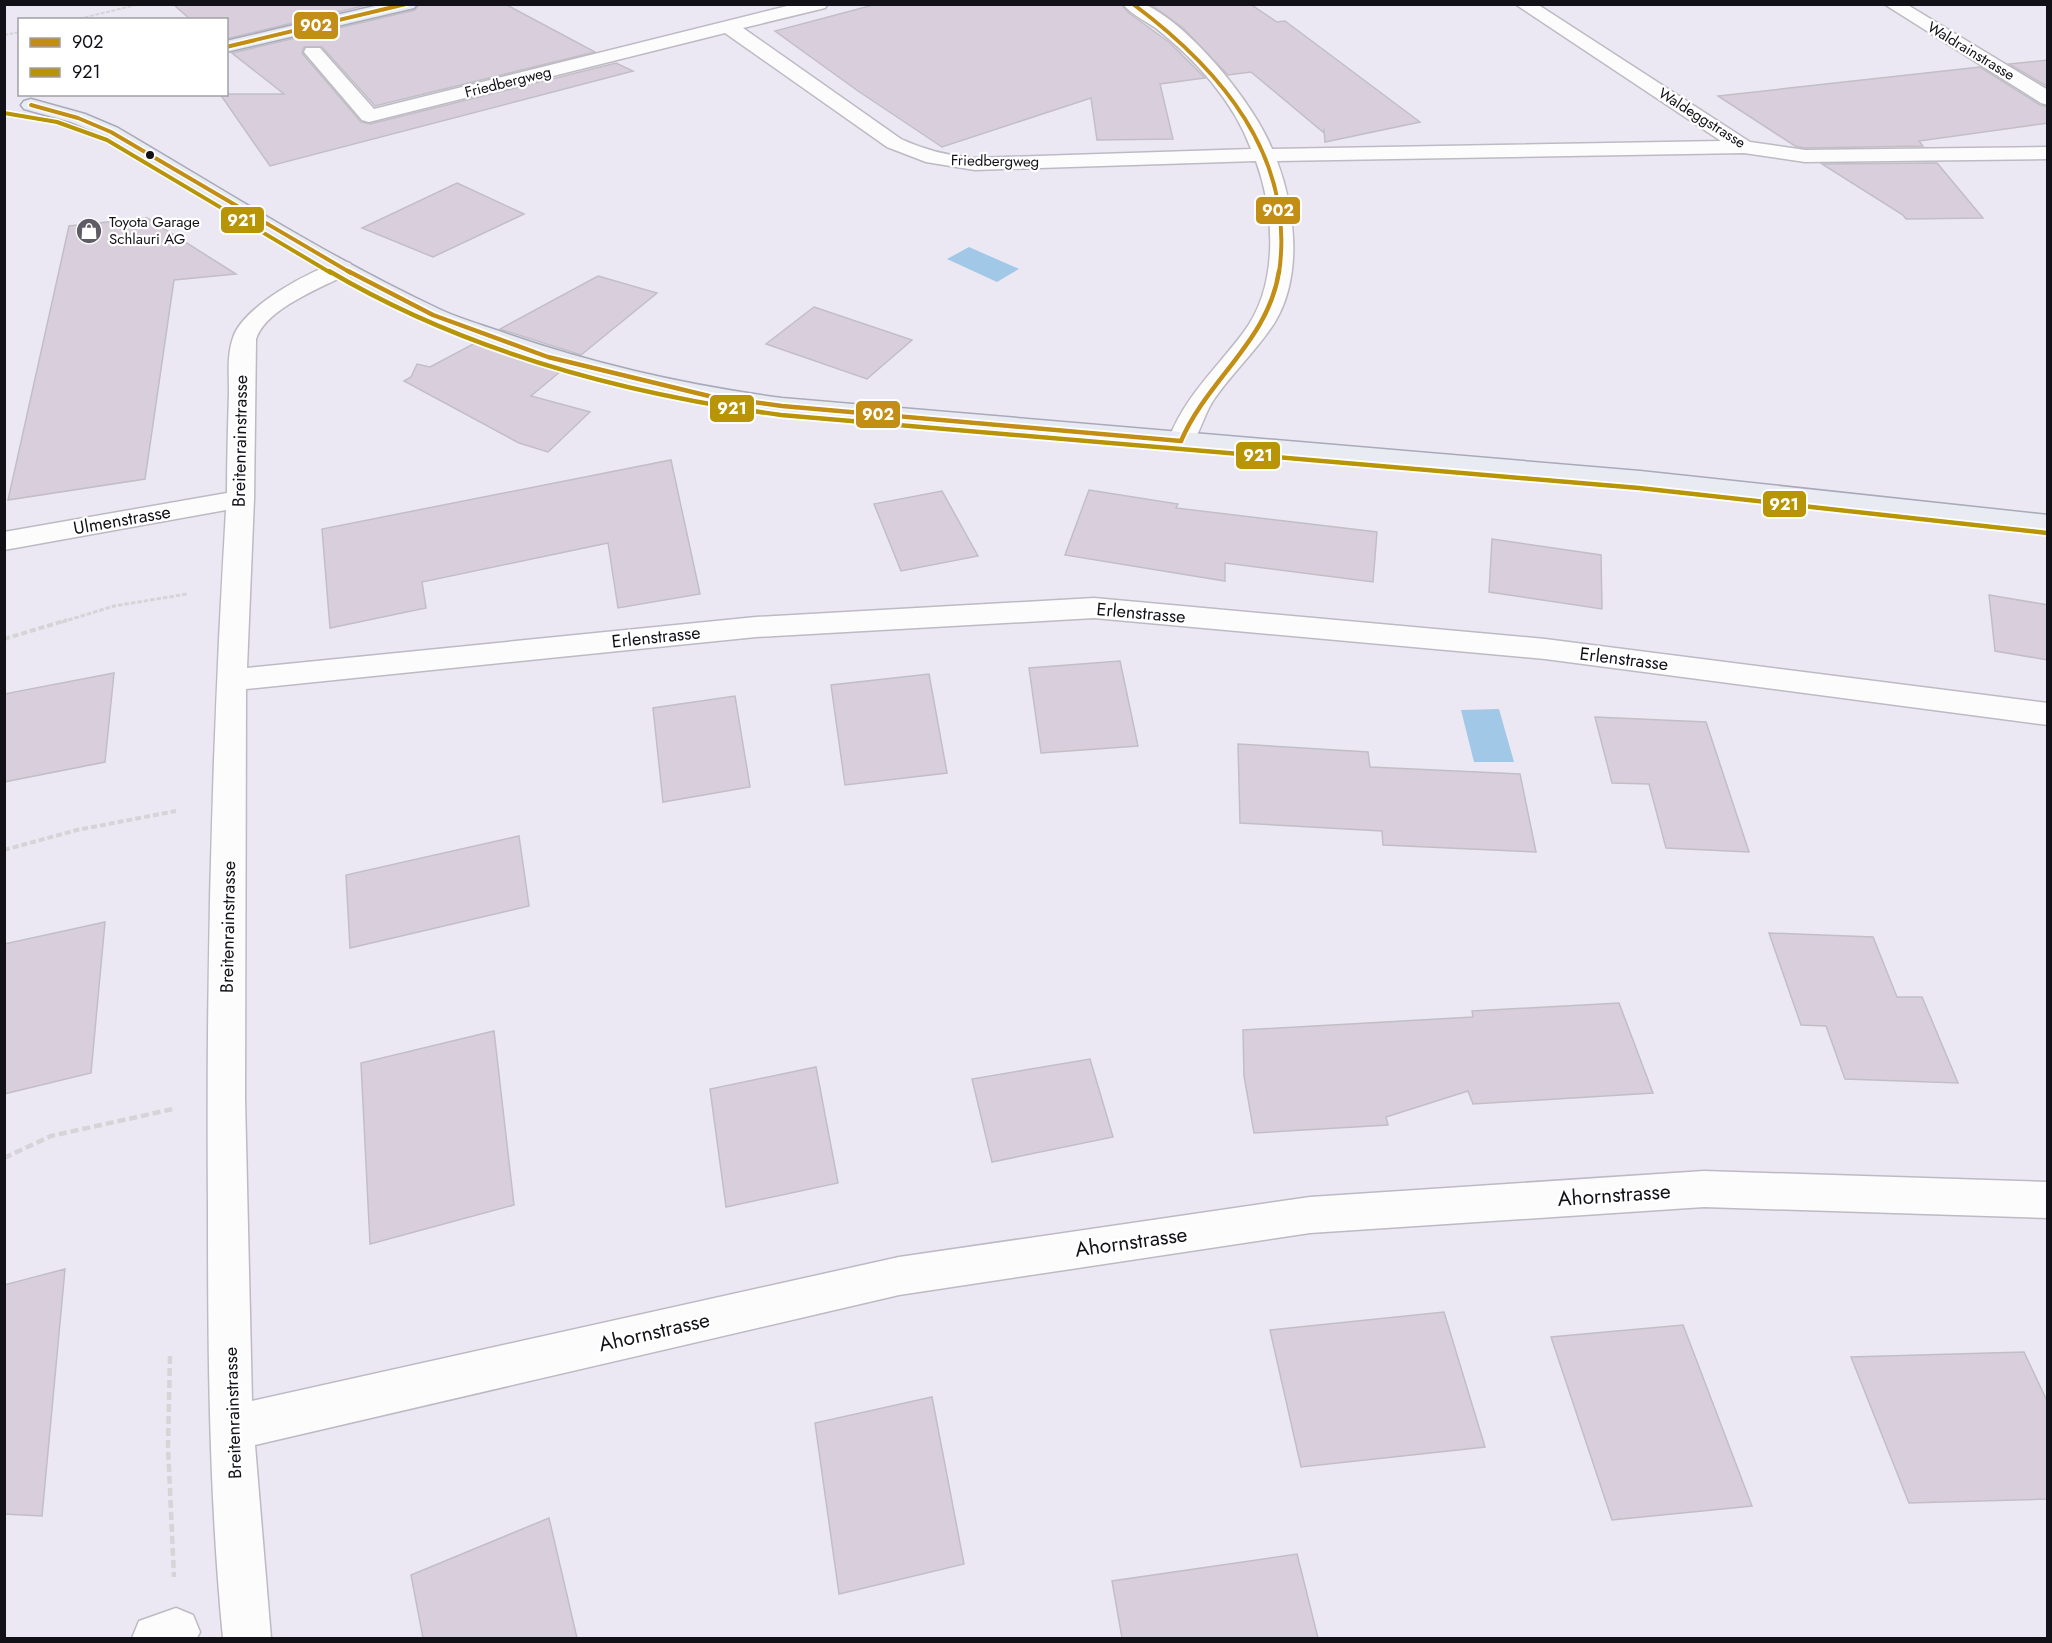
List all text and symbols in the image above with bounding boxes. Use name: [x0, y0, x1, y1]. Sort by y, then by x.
line badge: 902: [293, 11, 339, 40]
text: 902: [300, 14, 332, 37]
street label: Waldrainstrasse: [1923, 16, 2019, 86]
legend: [18, 18, 228, 96]
text: 902: [72, 29, 103, 55]
text: 921: [72, 59, 101, 85]
street label: Friedbergweg: [462, 61, 554, 103]
street label: Waldeggstrasse: [1654, 82, 1750, 154]
unlabelled marker: [144, 149, 156, 161]
street label: Friedbergweg: [951, 149, 1039, 173]
line badge: 902: [1255, 196, 1301, 225]
text: 902: [1262, 199, 1294, 222]
line badge: 921: [220, 206, 265, 234]
text: 921: [227, 209, 257, 232]
place label: Toyota Garage Schlauri AG: [109, 211, 200, 250]
shop icon: Toyota Garage Schlauri AG: [74, 216, 104, 246]
street label: Breitenrainstrasse: [226, 375, 254, 507]
line badge: 921: [709, 394, 755, 423]
text: 921: [717, 397, 747, 420]
line badge: 902: [855, 400, 901, 429]
text: 902: [862, 403, 894, 426]
line badge: 921: [1235, 441, 1281, 470]
text: 921: [1243, 444, 1273, 467]
line badge: 921: [1762, 490, 1807, 518]
text: 921: [1769, 493, 1799, 516]
street label: Ulmenstrasse: [71, 499, 173, 541]
street label: Erlenstrasse: [1095, 596, 1187, 630]
street label: Erlenstrasse: [610, 619, 702, 655]
street label: Erlenstrasse: [1578, 641, 1670, 677]
street label: Breitenrainstrasse: [214, 861, 242, 993]
street label: Ahornstrasse: [1557, 1176, 1672, 1214]
street label: Ahornstrasse: [1073, 1219, 1189, 1265]
street label: Ahornstrasse: [596, 1305, 713, 1359]
street label: Breitenrainstrasse: [218, 1347, 248, 1479]

